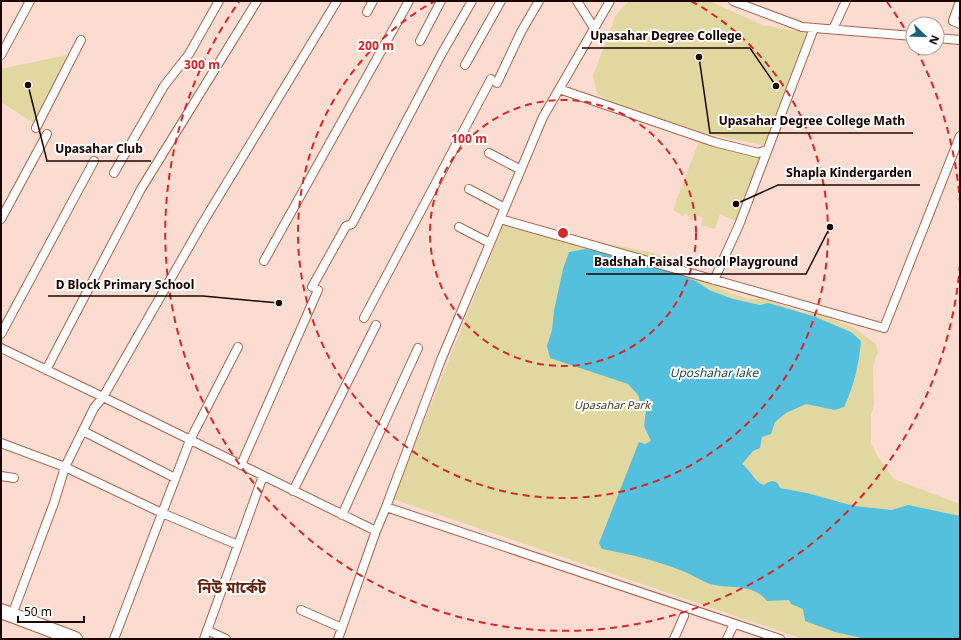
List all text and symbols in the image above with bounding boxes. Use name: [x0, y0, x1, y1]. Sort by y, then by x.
north arrow: [905, 16, 945, 56]
callout: Upasahar Degree College: [582, 24, 750, 48]
text: Upasahar Degree College: [590, 29, 742, 45]
text: N: [925, 33, 941, 46]
text: 200 m: [358, 39, 394, 55]
text: 300 m: [184, 58, 220, 74]
callout: Upasahar Degree College Math: [710, 109, 913, 133]
text: Upasahar Degree College Math: [719, 114, 905, 130]
text: 100 m: [451, 132, 487, 148]
callout: Upasahar Club: [47, 137, 151, 161]
text: Upasahar Club: [55, 142, 143, 158]
callout: Shapla Kindergarden: [778, 161, 920, 185]
text: Shapla Kindergarden: [786, 166, 912, 182]
centre of rings: [556, 226, 570, 240]
callout: Badshah Faisal School Playground: [586, 250, 806, 274]
text: Badshah Faisal School Playground: [594, 255, 798, 271]
callout: D Block Primary School: [48, 272, 203, 296]
text: D Block Primary School: [56, 278, 194, 294]
water label: Uposhahar lake: [670, 366, 759, 382]
park label: Upasahar Park: [574, 399, 652, 413]
district label: নিউ মার্কেট: [197, 578, 267, 599]
scale bar: [18, 598, 84, 624]
text: 50 m: [24, 605, 52, 621]

